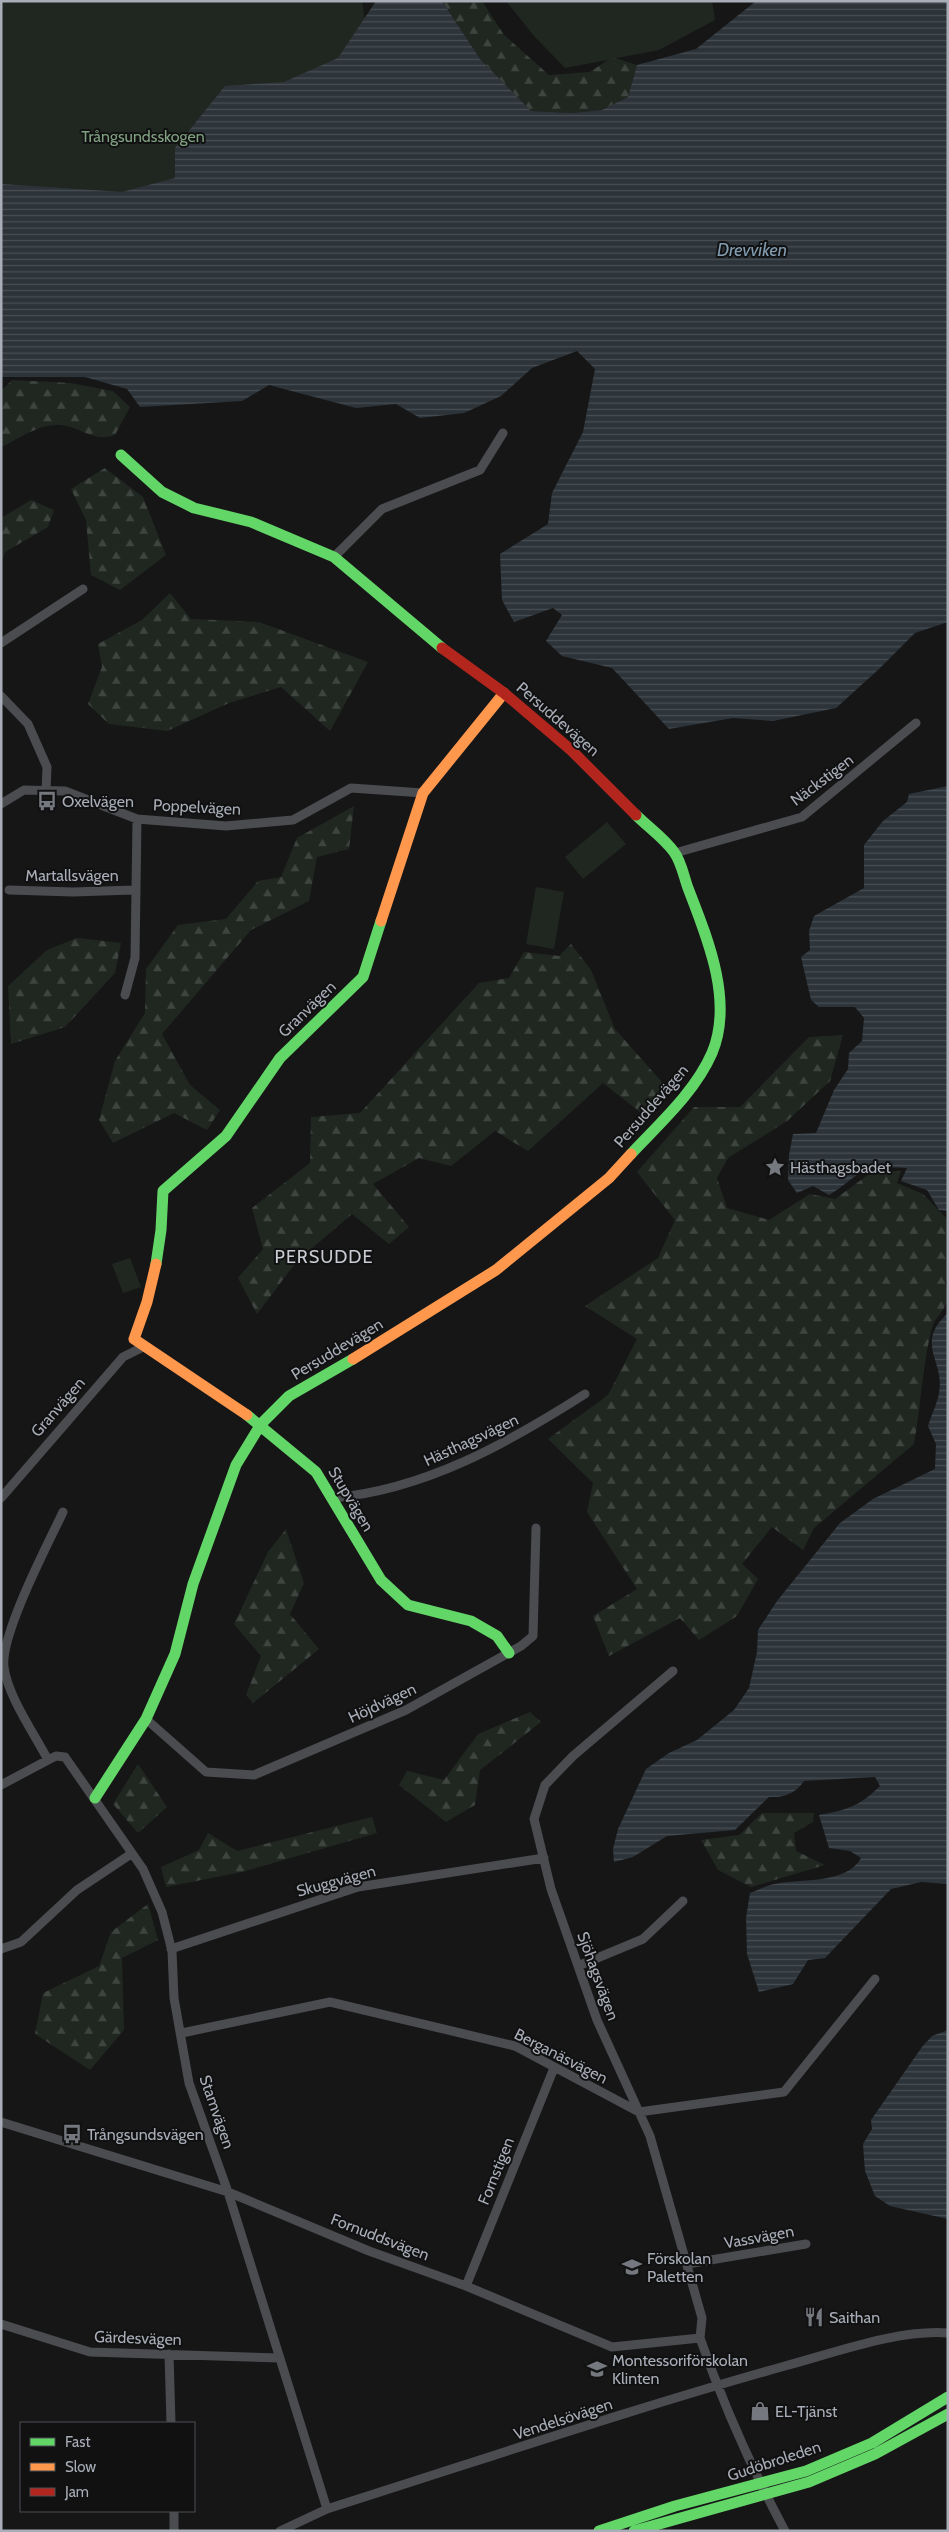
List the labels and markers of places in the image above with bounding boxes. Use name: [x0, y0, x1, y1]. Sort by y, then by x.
bus stop icon: Oxelvägen: [36, 790, 58, 812]
place label: Oxelvägen: [62, 792, 134, 811]
place icon: Hästhagsbadet: [764, 1156, 786, 1178]
place label: Hästhagsbadet: [790, 1158, 891, 1177]
bus stop icon: Trångsundsvägen: [61, 2123, 83, 2145]
place label: Trångsundsvägen: [87, 2125, 204, 2144]
place label: Förskolan Paletten: [647, 2249, 711, 2286]
school or university icon: Förskolan Paletten: [621, 2256, 643, 2278]
restaurant icon: Saithan: [803, 2306, 825, 2328]
place label: Saithan: [829, 2308, 880, 2327]
place label: Montessoriförskolan Klinten: [612, 2351, 748, 2388]
school or university icon: Montessoriförskolan Klinten: [586, 2358, 608, 2380]
shop icon: EL-Tjänst: [749, 2400, 771, 2422]
place label: EL-Tjänst: [775, 2402, 838, 2421]

